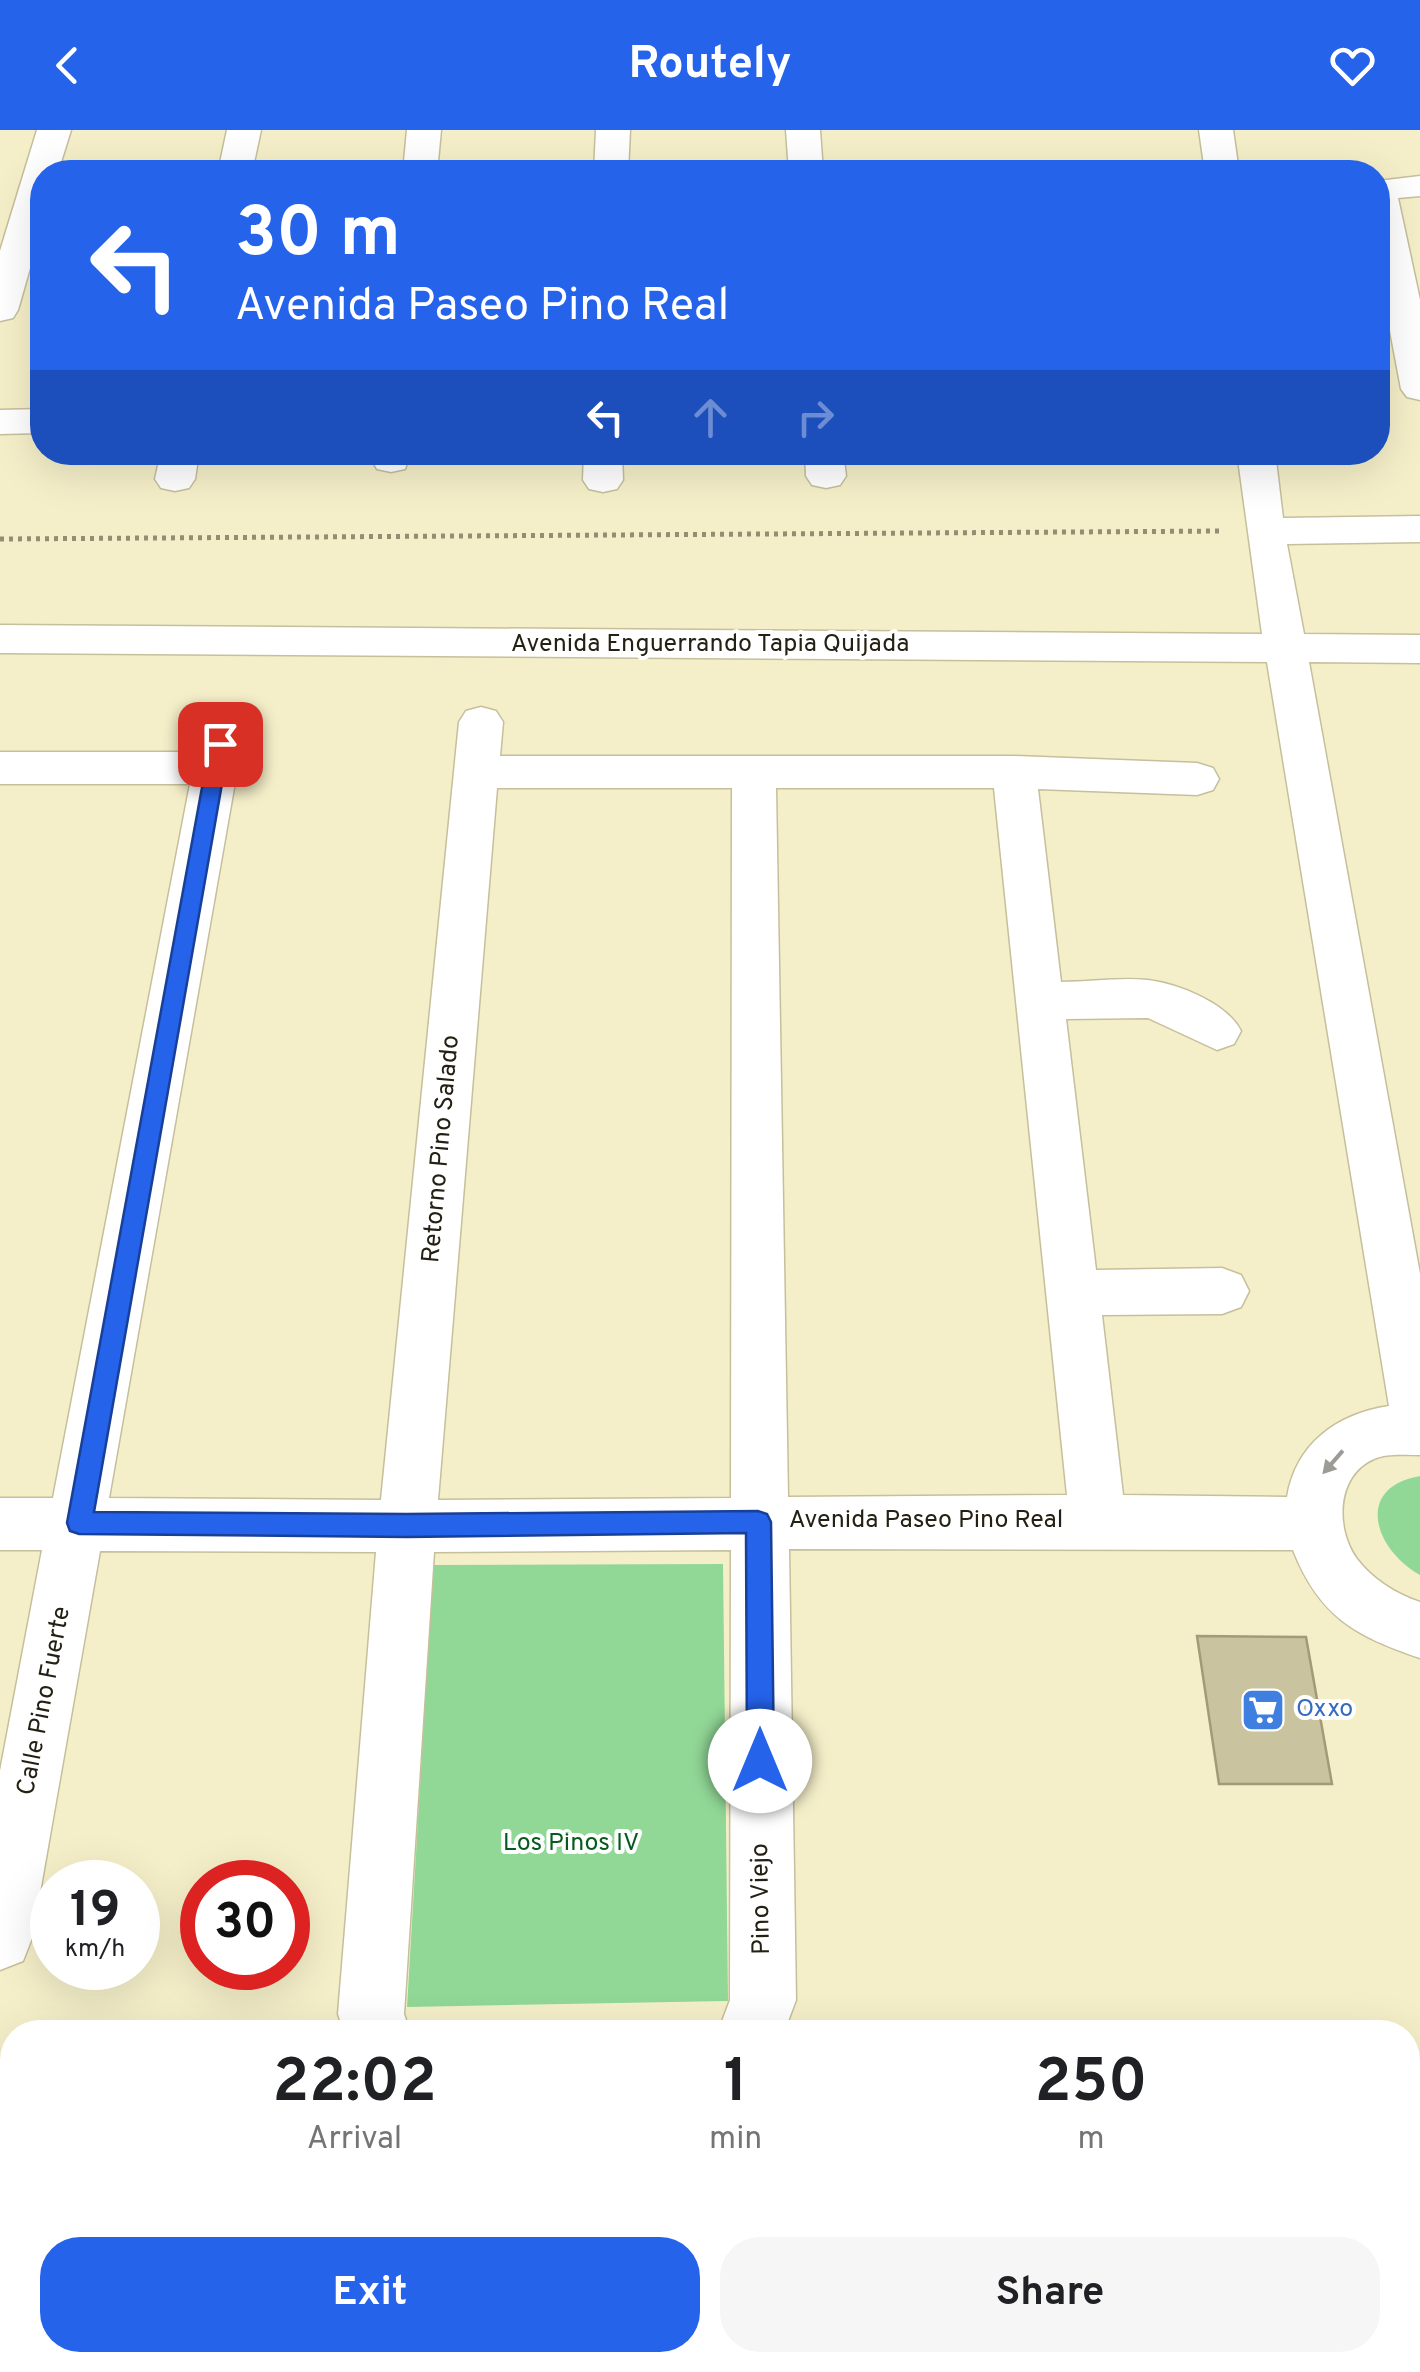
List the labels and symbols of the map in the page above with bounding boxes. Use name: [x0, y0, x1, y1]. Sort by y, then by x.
street label: Avenida Enguerrando Tapia Quijada: [511, 629, 909, 661]
pin: [178, 702, 263, 787]
street label: Retorno Pino Salado: [416, 1034, 468, 1264]
one-way arrow: [1323, 1449, 1345, 1474]
street label: Avenida Paseo Pino Real: [789, 1505, 1063, 1537]
street label: Calle Pino Fuerte: [11, 1604, 79, 1798]
supermarket icon: Oxxo: [1240, 1687, 1286, 1733]
place label: Oxxo: [1296, 1694, 1353, 1726]
position arrow: [708, 1709, 812, 1813]
park label: Los Pinos IV: [503, 1828, 639, 1860]
street label: Pino Viejo: [745, 1843, 779, 1955]
speed limit sign: 30: [180, 1860, 310, 1990]

